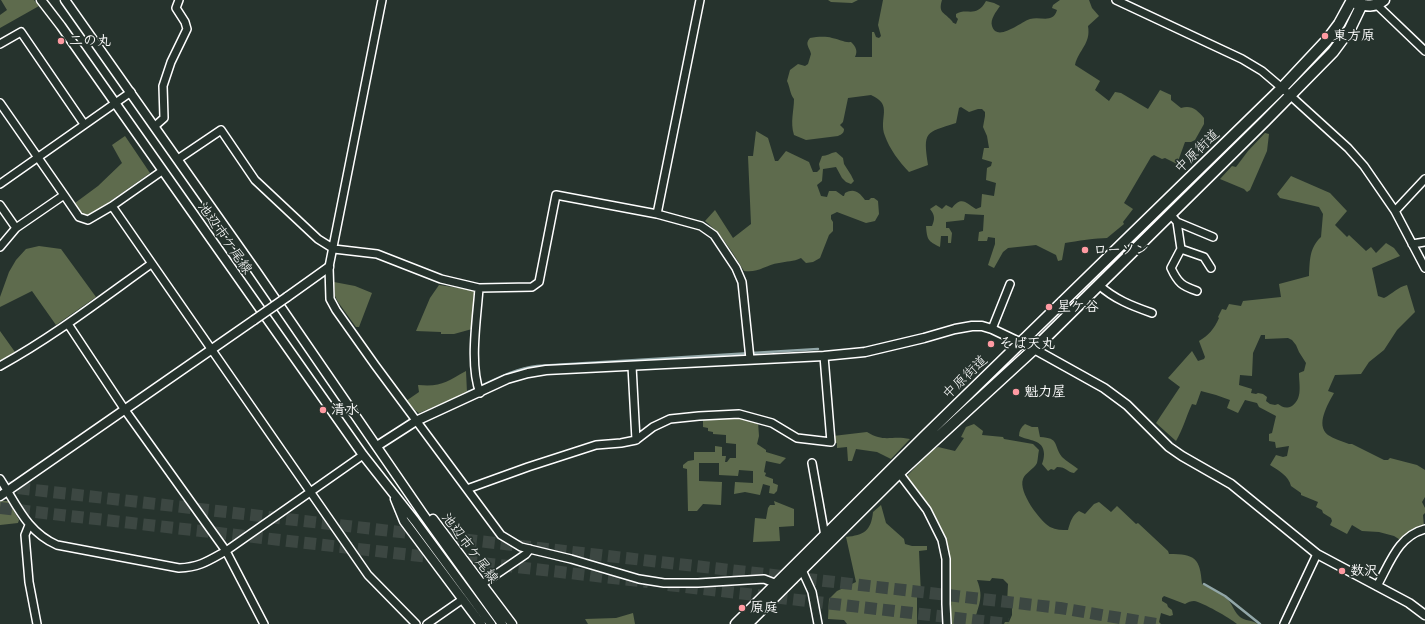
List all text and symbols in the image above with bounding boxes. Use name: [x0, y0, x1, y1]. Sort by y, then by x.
place label: 東方原: [1333, 28, 1375, 44]
marker: 東方原: [1320, 31, 1330, 41]
place label: 二の丸: [69, 33, 111, 49]
marker: 二の丸: [56, 36, 66, 46]
street label: 中原街道: [1171, 126, 1223, 176]
street label: 池辺市ケ尾線: [194, 199, 256, 277]
place label: ローソン: [1093, 242, 1149, 258]
marker: ローソン: [1080, 245, 1090, 255]
place label: 星ケ谷: [1057, 299, 1099, 315]
marker: 星ケ谷: [1044, 302, 1054, 312]
place label: そば天丸: [999, 336, 1055, 352]
marker: そば天丸: [986, 339, 996, 349]
street label: 中原街道: [939, 352, 991, 402]
place label: 魁力屋: [1024, 384, 1066, 400]
marker: 魁力屋: [1011, 387, 1021, 397]
place label: 清水: [331, 402, 359, 418]
marker: 清水: [318, 405, 328, 415]
street label: 池辺市ケ尾線: [438, 509, 502, 587]
place label: 数沢: [1350, 563, 1378, 579]
marker: 数沢: [1337, 566, 1347, 576]
place label: 原庭: [750, 600, 778, 616]
marker: 原庭: [737, 603, 747, 613]

